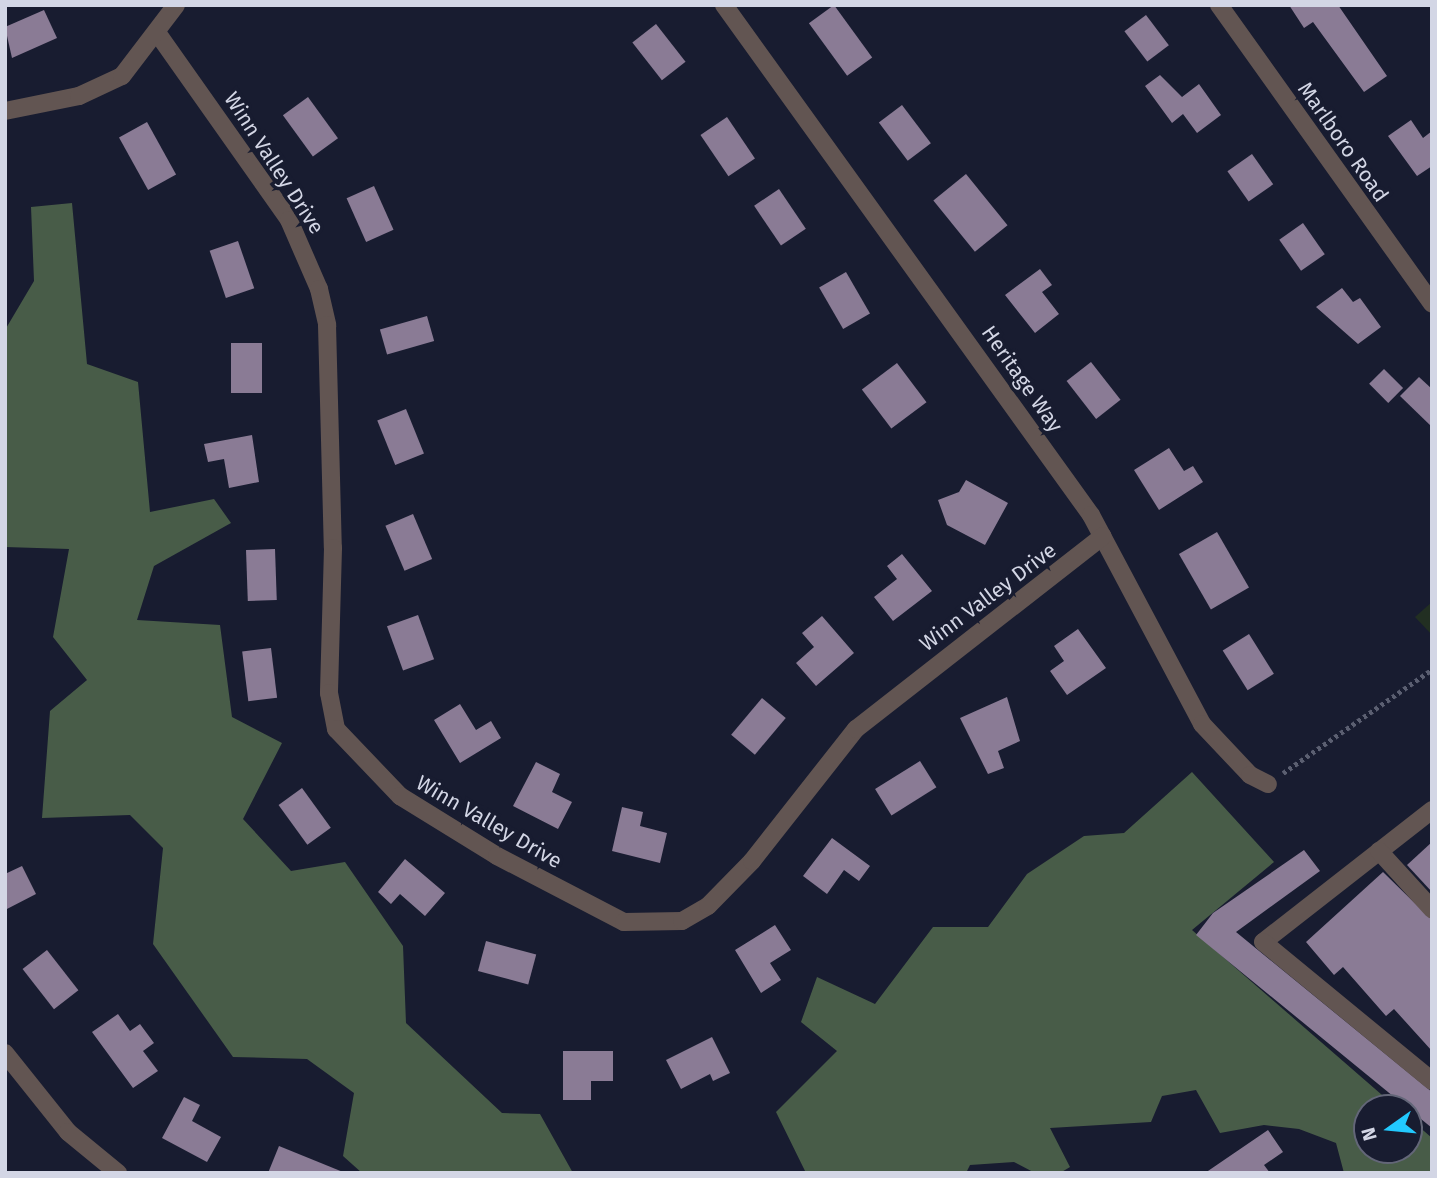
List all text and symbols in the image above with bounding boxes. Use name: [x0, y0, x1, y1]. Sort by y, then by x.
street label: Marlboro Road: [1292, 77, 1394, 207]
street label: Winn Valley Drive: [219, 87, 329, 239]
street label: Heritage Way: [976, 321, 1068, 437]
street label: Winn Valley Drive: [915, 538, 1061, 656]
street label: Winn Valley Drive: [412, 770, 566, 874]
north arrow: [1353, 1094, 1423, 1164]
text: N: [1356, 1125, 1382, 1143]

